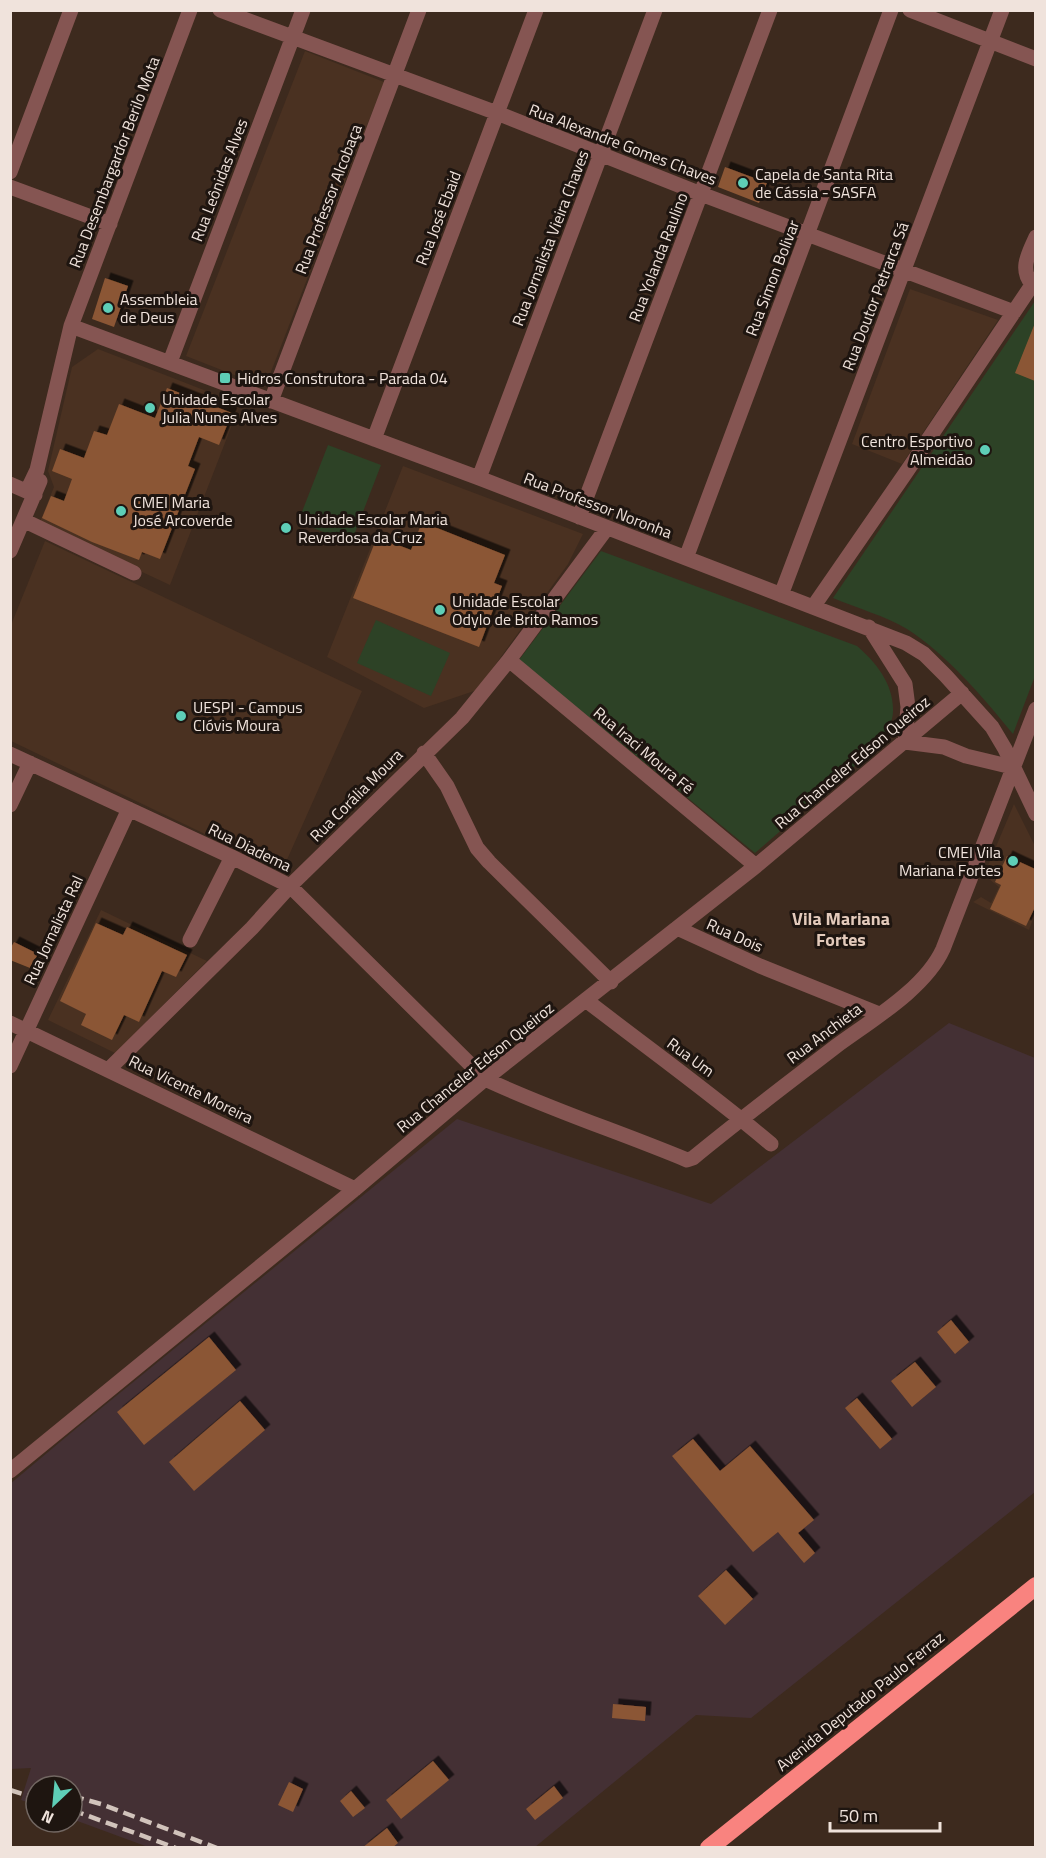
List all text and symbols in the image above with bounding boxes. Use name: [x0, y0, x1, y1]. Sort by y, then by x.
street label: Rua Desembargardor Berilo Mota: [63, 53, 165, 271]
street label: Rua Alexandre Gomes Chaves: [526, 97, 720, 191]
street label: Rua Leônidas Alves: [185, 115, 253, 245]
street label: Rua Professor Alcobaça: [288, 121, 368, 277]
street label: Rua Jornalista Vieira Chaves: [505, 147, 595, 329]
place label: Capela de Santa Rita de Cássia - SASFA: [755, 162, 893, 204]
street label: Rua José Ebaid: [409, 167, 467, 269]
marker: Capela de Santa Rita de Cássia - SASFA: [736, 176, 750, 190]
street label: Rua Yolanda Raulino: [622, 189, 694, 325]
street label: Rua Simon Bolivar: [739, 216, 805, 340]
street label: Rua Doutor Petrarca Sá: [836, 218, 914, 374]
place label: Assembleia de Deus: [120, 287, 198, 329]
marker: Assembleia de Deus: [101, 301, 115, 315]
place label: Hidros Construtora - Parada 04: [237, 366, 448, 390]
marker: Hidros Construtora - Parada 04: [218, 371, 232, 385]
place label: Unidade Escolar Julia Nunes Alves: [162, 387, 277, 429]
marker: Unidade Escolar Julia Nunes Alves: [143, 401, 157, 415]
place label: Centro Esportivo Almeidão: [861, 429, 973, 471]
marker: Centro Esportivo Almeidão: [978, 443, 992, 457]
street label: Rua Professor Noronha: [520, 466, 676, 544]
place label: CMEI Maria José Arcoverde: [133, 490, 233, 532]
marker: CMEI Maria José Arcoverde: [114, 504, 128, 518]
place label: Unidade Escolar Maria Reverdosa da Cruz: [298, 507, 448, 549]
marker: Unidade Escolar Maria Reverdosa da Cruz: [279, 521, 293, 535]
place label: Unidade Escolar Odylo de Brito Ramos: [452, 589, 598, 631]
marker: Unidade Escolar Odylo de Brito Ramos: [433, 603, 447, 617]
street label: Rua Chanceler Edson Queiroz: [769, 690, 935, 834]
place label: UESPI - Campus Clóvis Moura: [193, 695, 303, 737]
street label: Rua Iraci Moura Fé: [588, 701, 700, 799]
marker: UESPI - Campus Clóvis Moura: [174, 709, 188, 723]
street label: Rua Corália Moura: [304, 743, 408, 847]
street label: Rua Diadema: [204, 817, 296, 877]
place label: CMEI Vila Mariana Fortes: [899, 840, 1001, 882]
marker: CMEI Vila Mariana Fortes: [1006, 854, 1020, 868]
street label: Rua Jornalista Ral: [17, 871, 89, 989]
district label: Vila Mariana Fortes: [792, 905, 890, 953]
street label: Rua Dois: [703, 912, 767, 958]
street label: Rua Chanceler Edson Queiroz: [391, 996, 559, 1138]
street label: Rua Anchieta: [781, 997, 867, 1069]
street label: Rua Um: [662, 1032, 720, 1082]
street label: Rua Vicente Moreira: [125, 1048, 257, 1130]
street label: Avenida Deputado Paulo Ferraz: [771, 1625, 949, 1777]
north arrow: [24, 1774, 84, 1834]
scale bar: [830, 1795, 940, 1833]
text: 50 m: [839, 1802, 878, 1829]
text: N: [37, 1804, 58, 1831]

